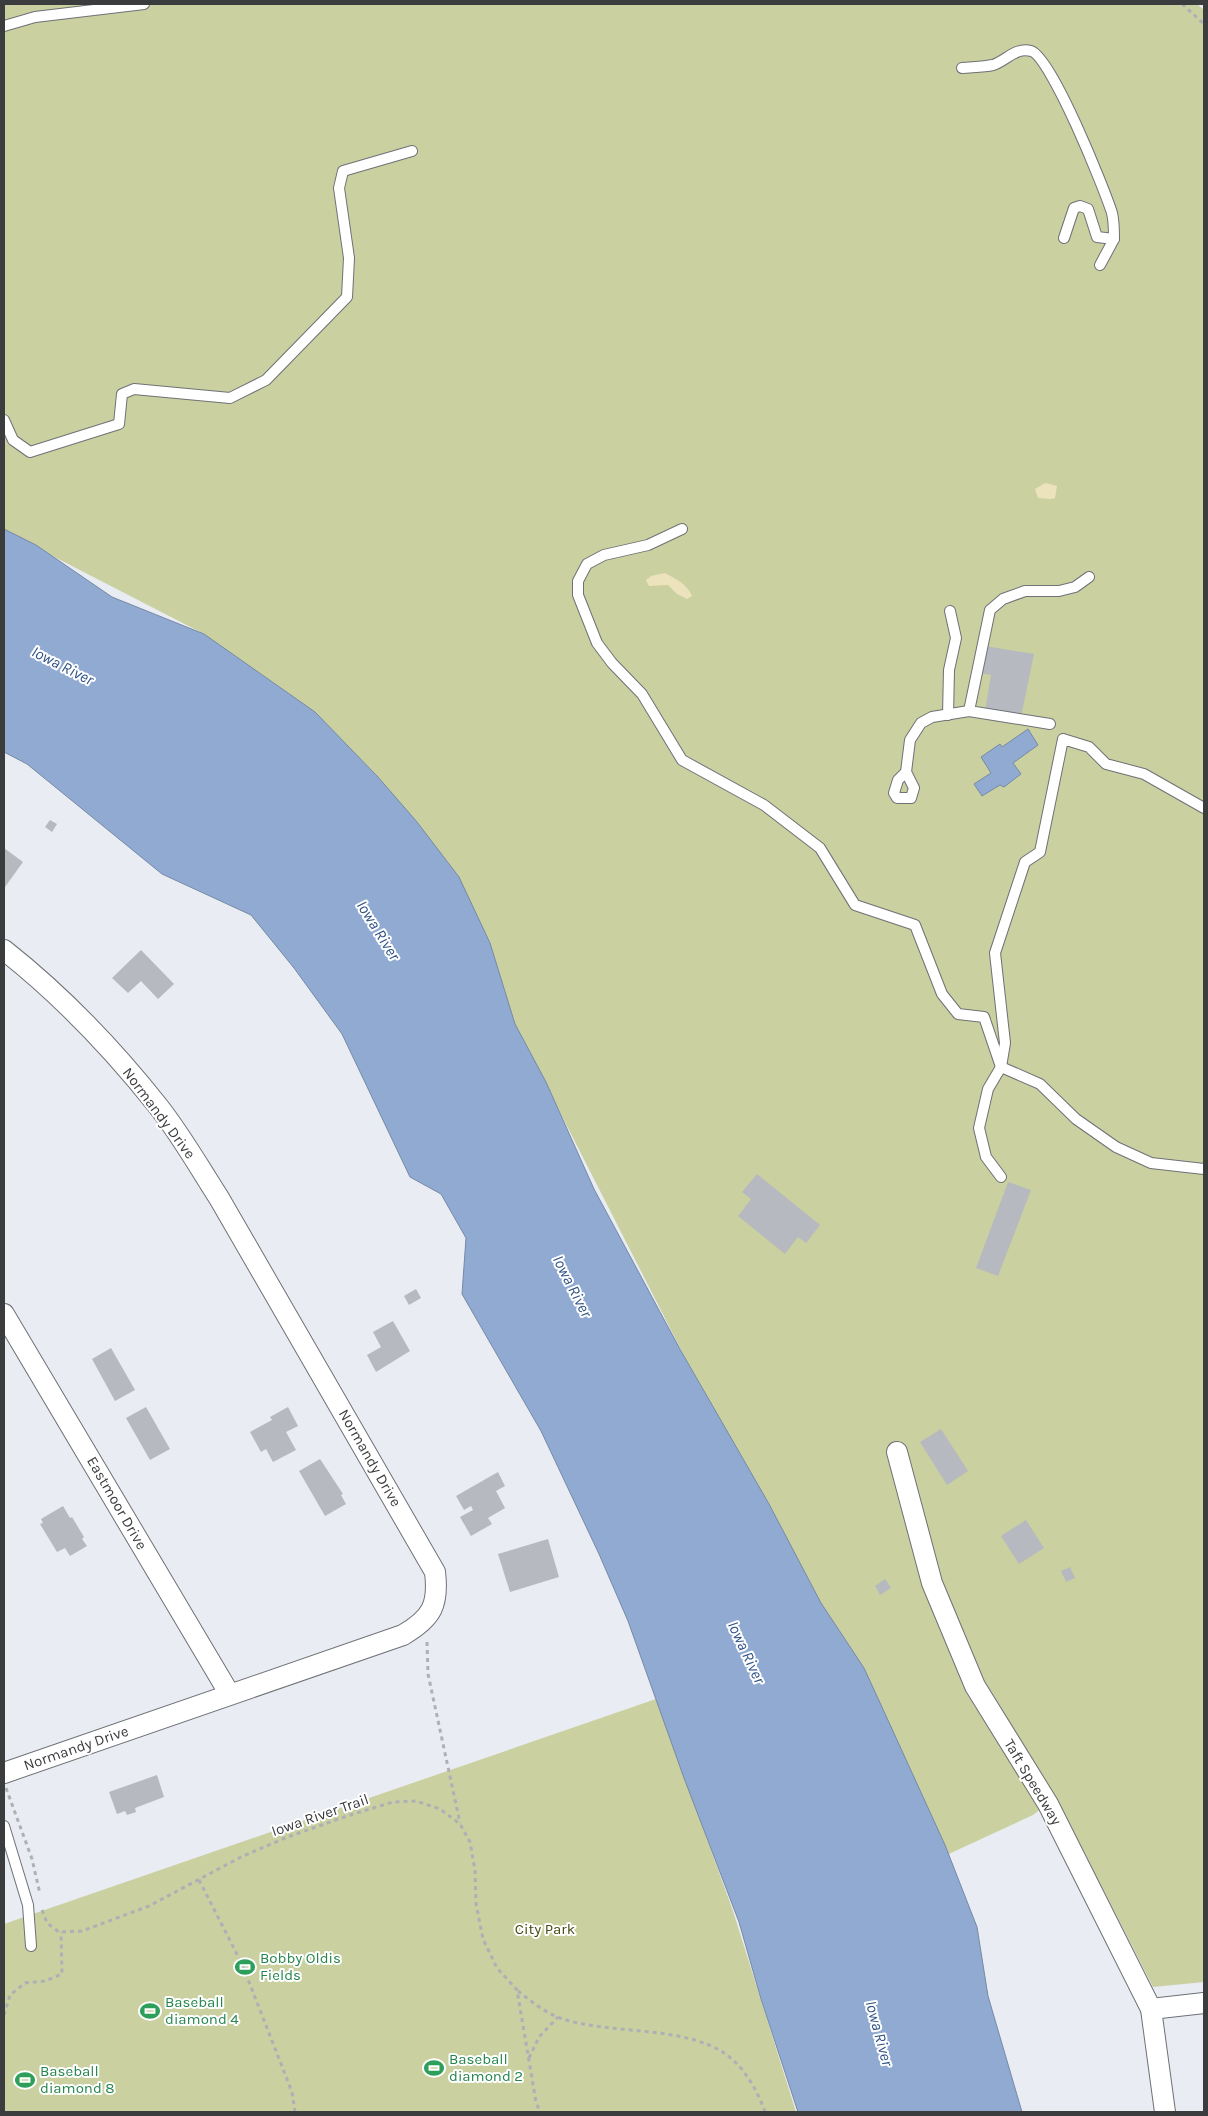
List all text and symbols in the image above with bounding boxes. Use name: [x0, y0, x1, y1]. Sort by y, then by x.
water label: Iowa River: [29, 642, 97, 689]
water label: Iowa River: [353, 897, 405, 964]
street label: Normandy Drive: [119, 1064, 199, 1162]
water label: Iowa River: [549, 1252, 596, 1321]
street label: Normandy Drive: [335, 1406, 405, 1510]
street label: Eastmoor Drive: [83, 1453, 151, 1553]
water label: Iowa River: [724, 1618, 770, 1687]
street label: Normandy Drive: [21, 1722, 131, 1774]
street label: Taft Speedway: [1000, 1736, 1066, 1828]
street label: Iowa River Trail: [269, 1790, 371, 1840]
park label: City Park: [515, 1920, 575, 1938]
place label: Bobby Oldis Fields: [260, 1949, 341, 1984]
sports icon: Bobby Oldis Fields: [234, 1956, 256, 1978]
place label: Baseball diamond 4: [165, 1993, 239, 2028]
water label: Iowa River: [862, 1998, 898, 2068]
sports icon: Baseball diamond 4: [139, 2000, 161, 2022]
place label: Baseball diamond 2: [449, 2050, 523, 2085]
sports icon: Baseball diamond 2: [423, 2057, 445, 2079]
place label: Baseball diamond 8: [40, 2062, 115, 2097]
sports icon: Baseball diamond 8: [14, 2069, 36, 2091]

